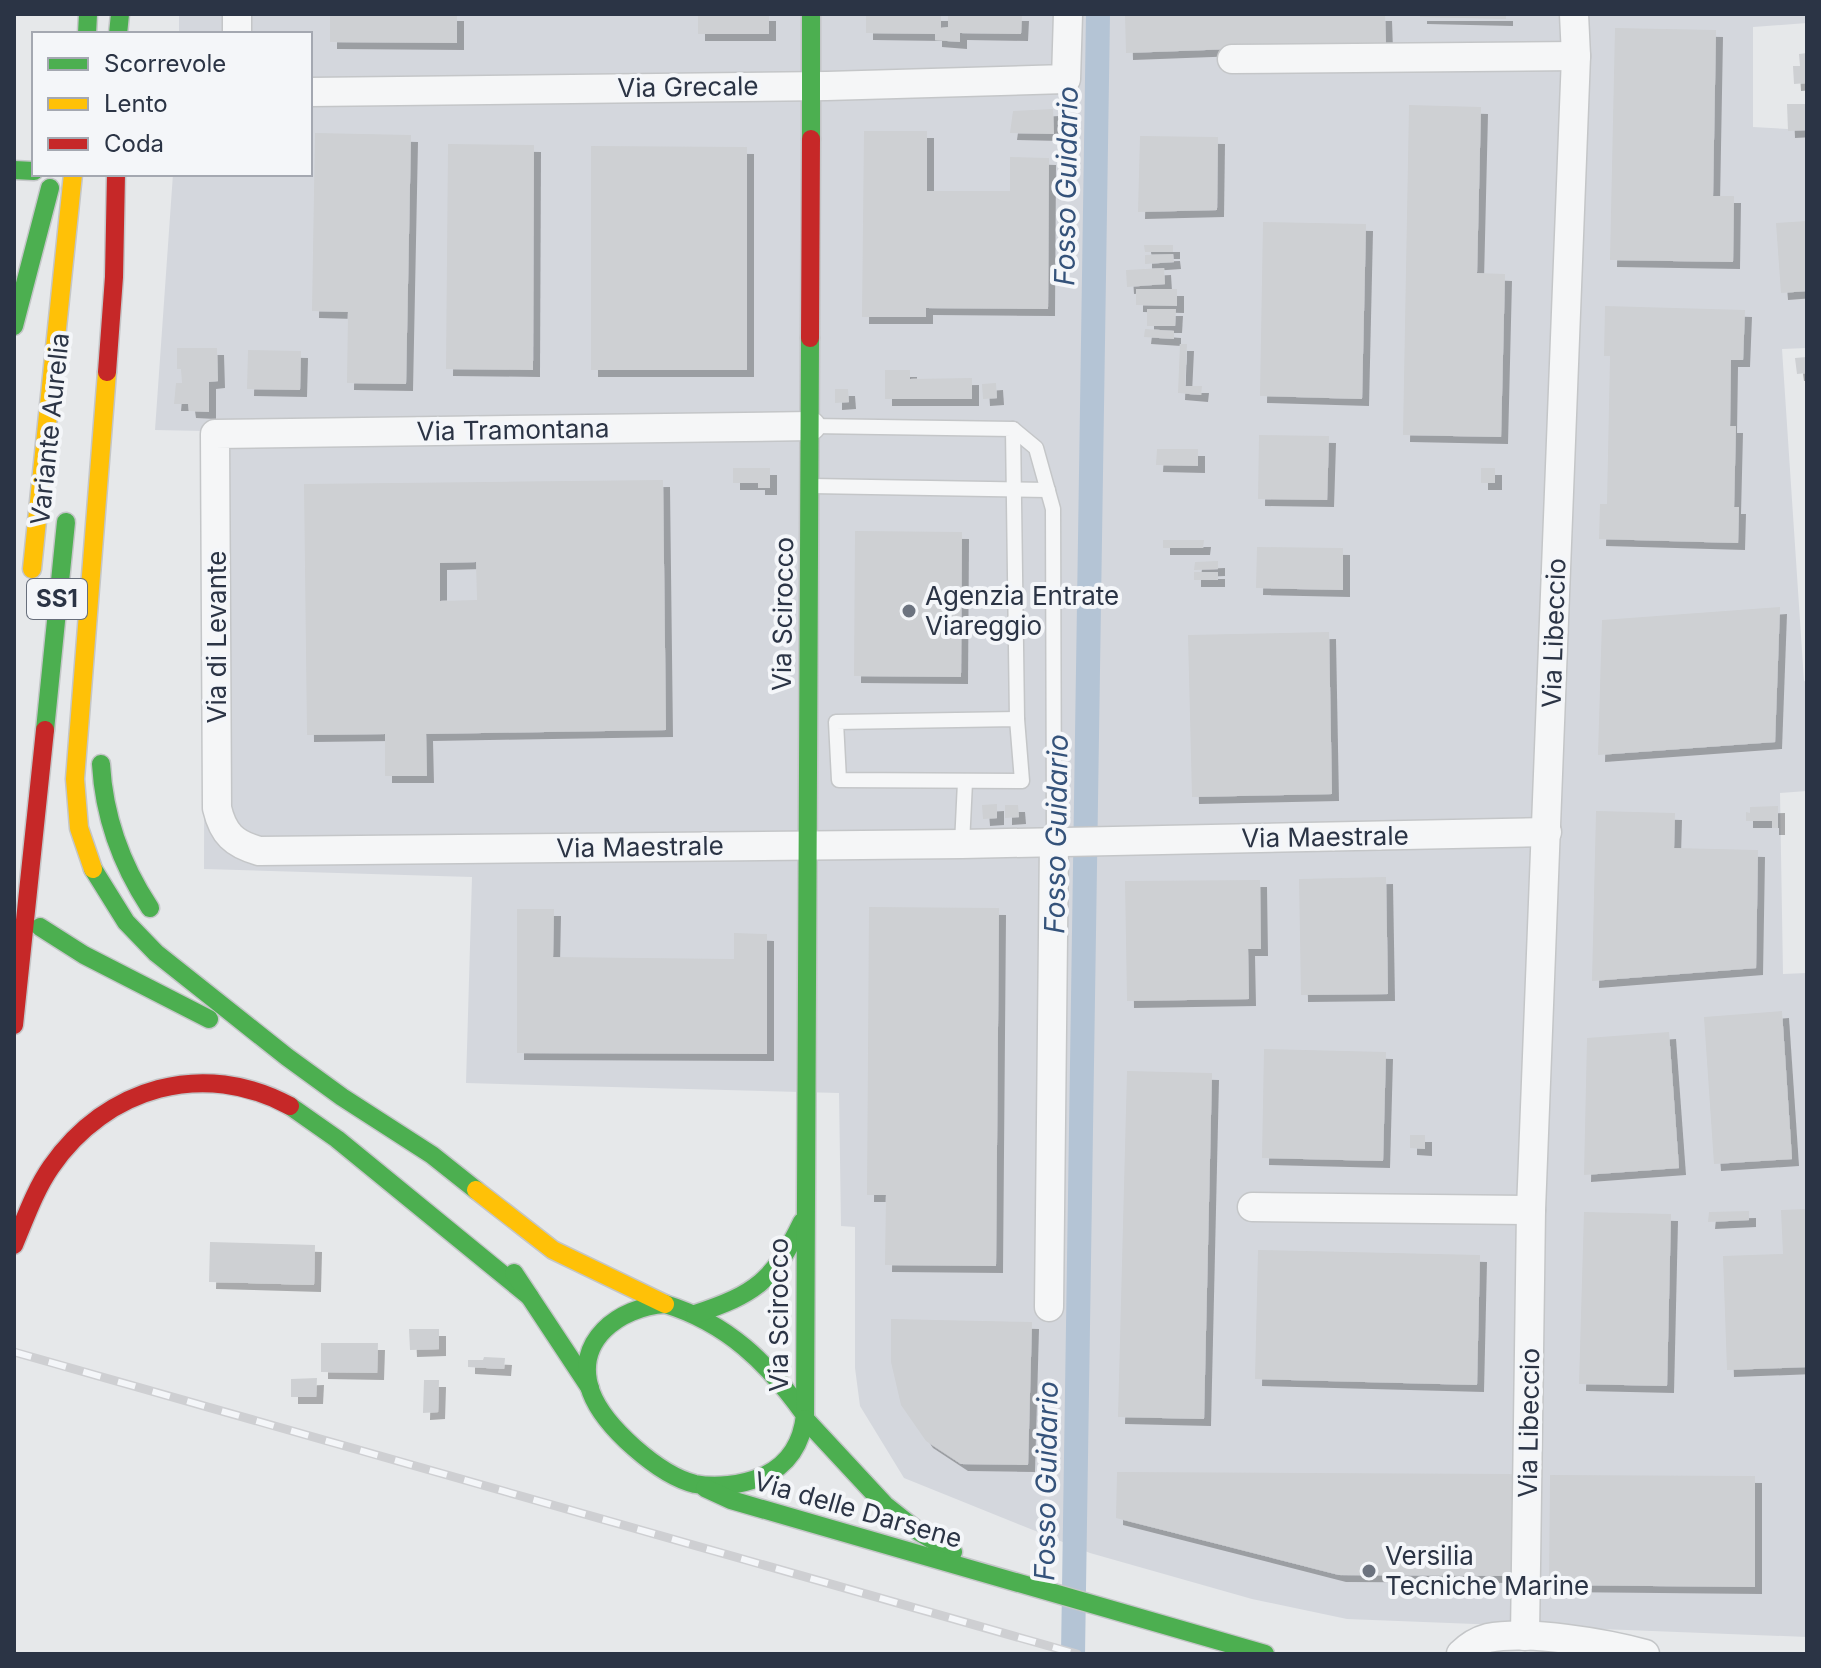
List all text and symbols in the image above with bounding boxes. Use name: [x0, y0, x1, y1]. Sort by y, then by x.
legend: [32, 32, 312, 176]
text: Scorrevole: [104, 49, 226, 78]
street label: Via Grecale: [617, 70, 759, 103]
water label: Fosso Guidario: [1047, 86, 1085, 286]
text: Lento: [104, 89, 168, 118]
text: Coda: [104, 129, 164, 158]
street label: Variante Aurelia: [24, 331, 75, 527]
street label: Via Tramontana: [416, 412, 610, 447]
street label: Via Scirocco: [766, 537, 799, 691]
street label: Via di Levante: [201, 551, 232, 723]
street label: Via Libeccio: [1535, 558, 1572, 708]
road number: SS1: [27, 579, 87, 619]
place label: Agenzia Entrate Viareggio: [925, 580, 1119, 641]
marker: Agenzia Entrate Viareggio: [900, 602, 918, 620]
water label: Fosso Guidario: [1037, 734, 1075, 934]
street label: Via Maestrale: [1241, 820, 1409, 853]
street label: Via Maestrale: [556, 830, 724, 863]
street label: Via Scirocco: [763, 1238, 794, 1392]
street label: Via Libeccio: [1512, 1348, 1545, 1498]
water label: Fosso Guidario: [1027, 1381, 1065, 1581]
street label: Via delle Darsene: [751, 1465, 966, 1554]
place label: Versilia Tecniche Marine: [1385, 1540, 1589, 1601]
marker: Versilia Tecniche Marine: [1360, 1562, 1378, 1580]

